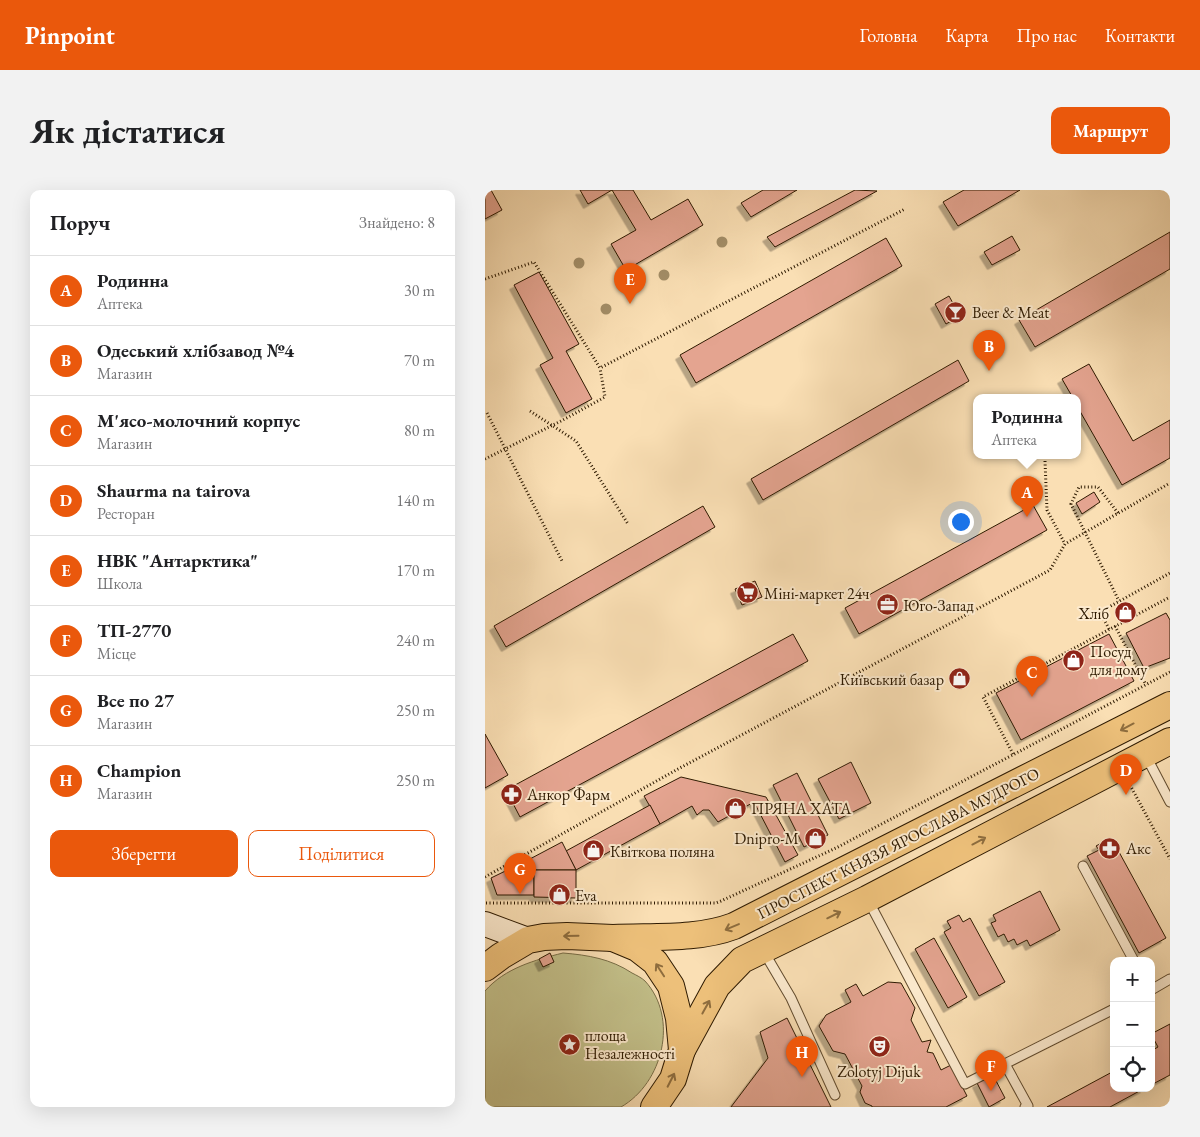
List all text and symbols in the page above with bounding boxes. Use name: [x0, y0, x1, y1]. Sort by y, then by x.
text: Pinpoint: [25, 20, 115, 51]
text: Головна: [860, 24, 917, 47]
text: Карта: [945, 24, 988, 47]
text: Про нас: [1016, 24, 1077, 47]
text: Контакти: [1105, 24, 1175, 47]
button: Маршрут: [1051, 107, 1170, 154]
text: Як дістатися: [30, 108, 225, 153]
text: Поруч: [50, 209, 110, 236]
text: Знайдено: 8: [359, 212, 435, 233]
pin: E: [614, 263, 646, 304]
text: Родинна: [97, 268, 168, 293]
text: A: [60, 280, 72, 301]
text: 30 m: [404, 280, 435, 301]
text: Аптека: [97, 293, 143, 314]
bar icon: Beer & Meat: [944, 300, 968, 324]
place label: Beer & Meat: [972, 302, 1049, 323]
pin: B: [973, 330, 1005, 371]
text: Одеський хлібзавод №4: [97, 338, 294, 363]
text: B: [61, 350, 71, 371]
text: 70 m: [404, 350, 435, 371]
text: Магазин: [97, 363, 152, 384]
popup: [973, 394, 1081, 459]
text: Родинна: [991, 404, 1063, 429]
text: М'ясо-молочний корпус: [97, 408, 300, 433]
text: C: [60, 420, 72, 441]
text: 80 m: [404, 420, 435, 441]
text: Аптека: [991, 429, 1037, 450]
text: Магазин: [97, 433, 152, 454]
pin: A: [1011, 476, 1043, 517]
text: Shaurma na tairova: [97, 478, 250, 503]
text: D: [60, 490, 72, 511]
text: 140 m: [396, 490, 435, 511]
text: Ресторан: [97, 503, 155, 524]
your location: [948, 509, 974, 535]
text: НВК "Антарктика": [97, 548, 258, 573]
text: E: [61, 560, 71, 581]
text: 170 m: [396, 560, 435, 581]
text: Школа: [97, 573, 142, 594]
supermarket icon: Міні-маркет 24ч: [736, 581, 760, 605]
place label: Міні-маркет 24ч: [764, 583, 870, 604]
office icon: Юго-Запад: [875, 593, 899, 617]
place label: Юго-Запад: [903, 595, 974, 616]
shop icon: Хліб: [1113, 601, 1137, 625]
place label: Хліб: [1078, 603, 1109, 624]
text: ТП-2770: [97, 618, 171, 643]
text: F: [62, 630, 70, 651]
text: 240 m: [396, 630, 435, 651]
place label: Посуд для дому: [1090, 641, 1148, 680]
text: Місце: [97, 643, 136, 664]
shop icon: Посуд для дому: [1062, 648, 1086, 672]
pin: C: [1016, 656, 1048, 697]
shop icon: Київський базар: [948, 667, 972, 691]
place label: Київський базар: [840, 669, 944, 690]
text: Все по 27: [97, 688, 174, 713]
text: G: [60, 700, 72, 721]
text: 250 m: [396, 700, 435, 721]
text: Магазин: [97, 713, 152, 734]
one-way arrow: [1120, 723, 1135, 732]
pin: D: [1110, 754, 1142, 795]
text: Champion: [97, 758, 181, 783]
street label: ПРОСПЕКТ КНЯЗЯ ЯРОСЛАВА МУДРОГО: [754, 763, 1043, 924]
text: H: [60, 770, 72, 791]
text: 250 m: [396, 770, 435, 791]
pharmacy icon: Анкор Фарм: [499, 782, 523, 806]
text: Магазин: [97, 783, 152, 804]
place label: Анкор Фарм: [526, 784, 610, 805]
shop icon: ПРЯНА ХАТА: [723, 796, 747, 820]
place label: ПРЯНА ХАТА: [751, 798, 852, 819]
shop icon: Dnipro-M: [803, 826, 827, 850]
place label: Dnipro-M: [734, 828, 799, 849]
button: Зберегти: [50, 830, 238, 877]
button: Поділитися: [248, 830, 435, 877]
one-way arrow: [971, 836, 986, 846]
pharmacy icon: Акс: [1098, 836, 1122, 860]
place label: Акс: [1125, 838, 1151, 859]
shop icon: Квіткова поляна: [582, 839, 606, 863]
place label: Квіткова поляна: [610, 841, 715, 862]
pin: G: [504, 853, 536, 894]
shop icon: Eva: [547, 883, 571, 907]
place label: Eva: [575, 885, 597, 906]
one-way arrow: [826, 910, 841, 920]
one-way arrow: [725, 922, 740, 932]
one-way arrow: [563, 931, 579, 941]
map controls: [1110, 957, 1155, 1092]
button: +: [1110, 957, 1155, 1002]
one-way arrow: [655, 964, 665, 978]
one-way arrow: [701, 1001, 711, 1015]
button: −: [1110, 1002, 1155, 1047]
place label: площа Незалежності: [585, 1025, 675, 1064]
place icon: площа Незалежності: [557, 1032, 581, 1056]
theatre icon: Zolotyj Dijuk: [867, 1035, 891, 1059]
pin: H: [786, 1036, 818, 1077]
button: locate: [1110, 1047, 1155, 1092]
pin: F: [975, 1050, 1007, 1091]
place label: Zolotyj Dijuk: [837, 1061, 921, 1082]
one-way arrow: [667, 1073, 676, 1088]

